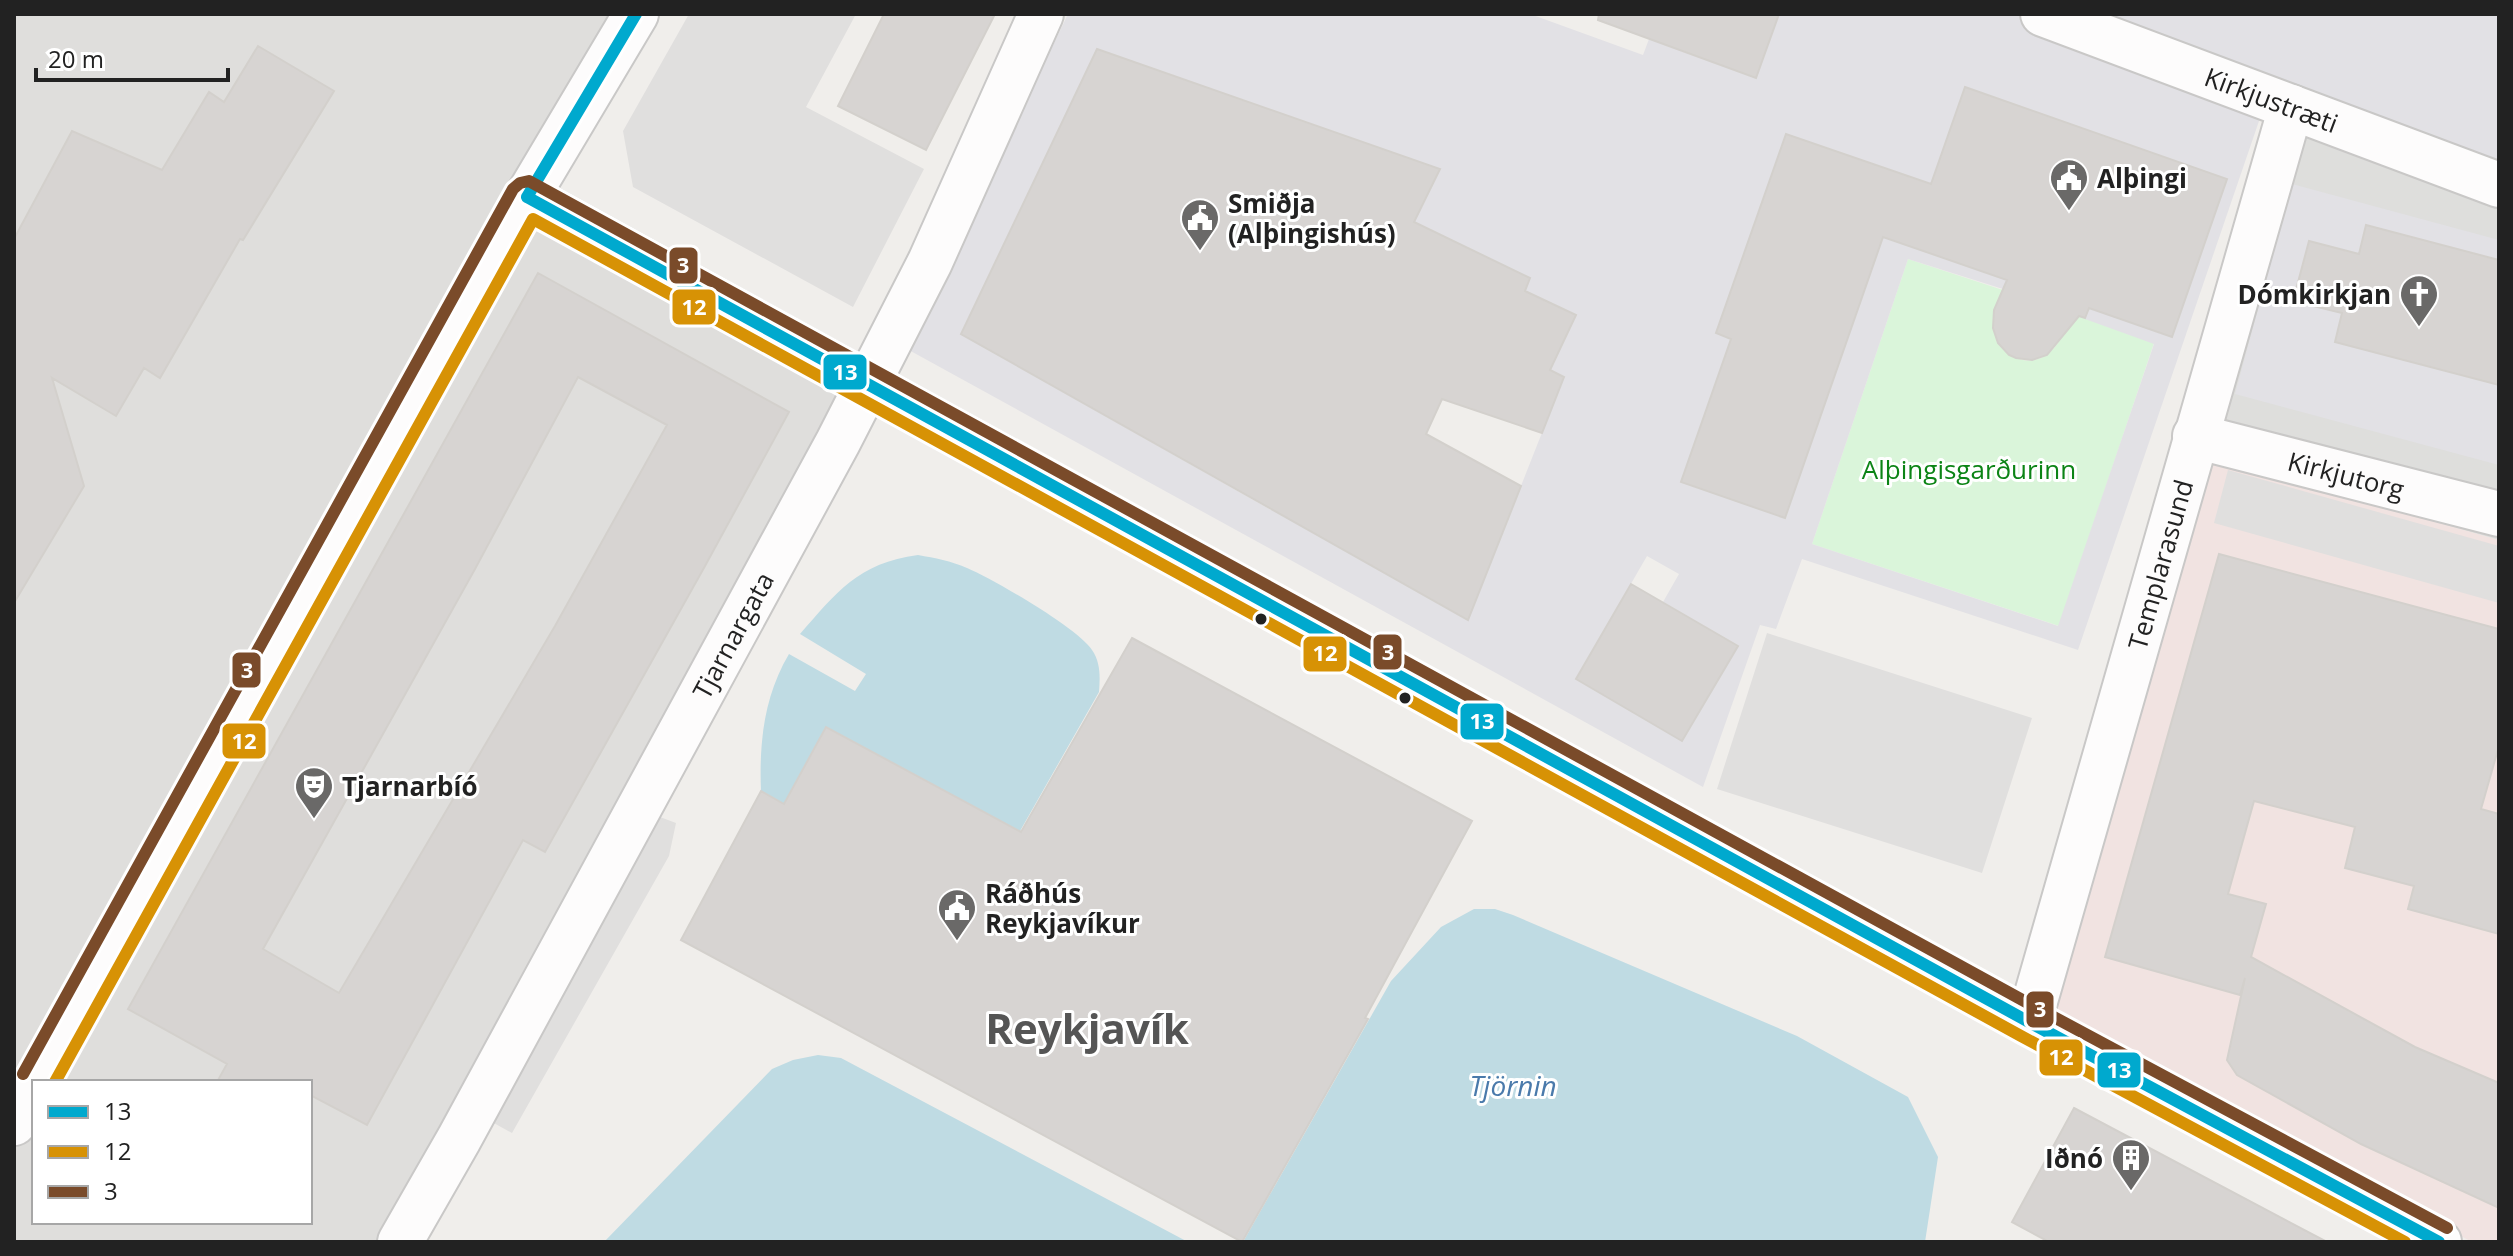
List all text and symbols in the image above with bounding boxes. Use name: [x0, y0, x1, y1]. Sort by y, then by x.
scale bar: [36, 32, 228, 82]
text: 20 m: [48, 42, 104, 75]
street label: Kirkjustræti: [2200, 58, 2343, 141]
public building icon: Alþingi: [2048, 157, 2090, 212]
place label: Alþingi: [2097, 160, 2187, 196]
place label: Smiðja (Alþingishús): [1228, 185, 1396, 251]
public building icon: Smiðja (Alþingishús): [1179, 197, 1221, 252]
line badge: 3: [668, 246, 699, 285]
text: 3: [677, 249, 689, 279]
church icon: Dómkirkjan: [2398, 273, 2440, 328]
place label: Dómkirkjan: [2237, 276, 2391, 312]
line badge: 12: [671, 288, 717, 326]
text: 12: [681, 291, 707, 321]
line badge: 13: [822, 353, 868, 391]
text: 13: [832, 356, 858, 386]
street label: Kirkjutorg: [2284, 443, 2408, 507]
park label: Alþingisgarðurinn: [1862, 451, 2076, 487]
street label: Templarasund: [2119, 475, 2201, 654]
street label: Tjarnargata: [684, 566, 782, 705]
unlabelled marker: [1253, 611, 1269, 627]
line badge: 3: [1372, 633, 1403, 671]
line badge: 12: [1302, 635, 1348, 673]
text: 3: [1382, 636, 1394, 666]
text: 12: [1312, 637, 1338, 667]
line badge: 3: [231, 651, 262, 689]
text: 3: [241, 654, 253, 684]
unlabelled marker: [1397, 690, 1413, 706]
line badge: 13: [1459, 702, 1505, 741]
text: 13: [1469, 705, 1495, 735]
line badge: 12: [221, 722, 267, 760]
text: 12: [231, 725, 257, 755]
theatre icon: Tjarnarbíó: [293, 765, 335, 820]
place label: Tjarnarbíó: [342, 768, 478, 804]
place label: Ráðhús Reykjavíkur: [985, 875, 1140, 941]
public building icon: Ráðhús Reykjavíkur: [936, 887, 978, 942]
line badge: 3: [2025, 990, 2055, 1029]
text: 3: [2034, 993, 2046, 1023]
district label: Reykjavík: [985, 999, 1190, 1056]
line badge: 12: [2038, 1038, 2084, 1077]
text: 12: [2048, 1041, 2074, 1071]
line badge: 13: [2096, 1051, 2142, 1089]
text: 13: [2106, 1054, 2132, 1084]
water label: Tjörnin: [1469, 1066, 1557, 1104]
legend: [32, 1080, 312, 1224]
text: 13: [104, 1094, 131, 1127]
text: 12: [104, 1134, 131, 1167]
building icon: Iðnó: [2110, 1137, 2152, 1192]
place label: Iðnó: [2045, 1140, 2103, 1176]
text: 3: [104, 1174, 118, 1207]

